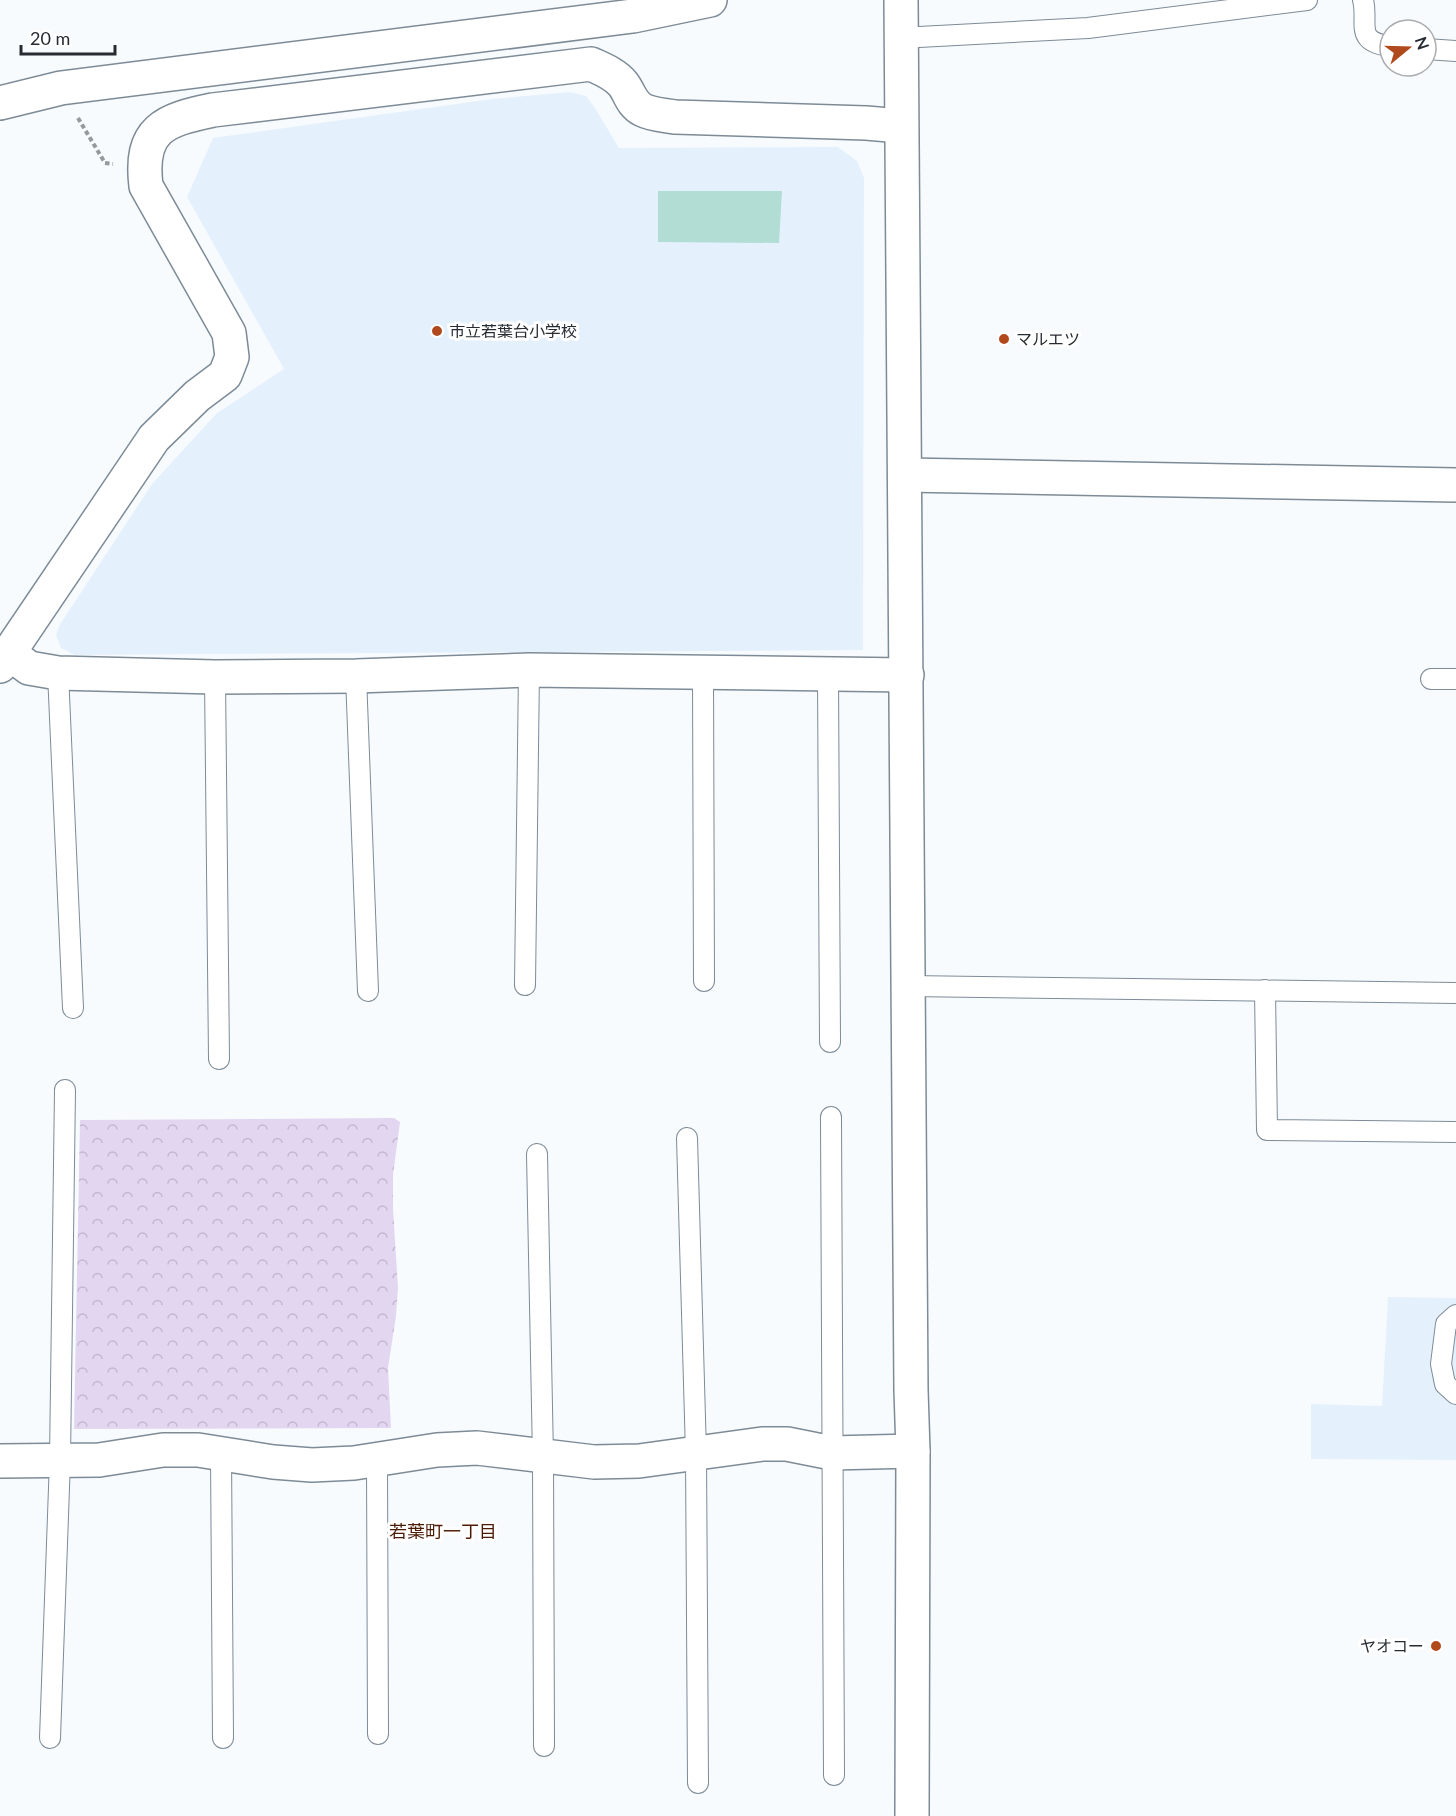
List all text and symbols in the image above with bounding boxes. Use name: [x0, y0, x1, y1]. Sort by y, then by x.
scale bar: [21, 18, 116, 56]
north arrow: [1378, 18, 1438, 78]
text: 20 m: [30, 27, 70, 49]
text: N: [1412, 34, 1434, 52]
place label: 市立若葉台小学校: [449, 321, 577, 340]
marker: 市立若葉台小学校: [430, 324, 444, 338]
place label: マルエツ: [1016, 329, 1080, 348]
marker: マルエツ: [997, 332, 1011, 346]
district label: 若葉町一丁目: [389, 1520, 497, 1542]
place label: ヤオコー: [1360, 1636, 1424, 1655]
marker: ヤオコー: [1429, 1639, 1443, 1653]

